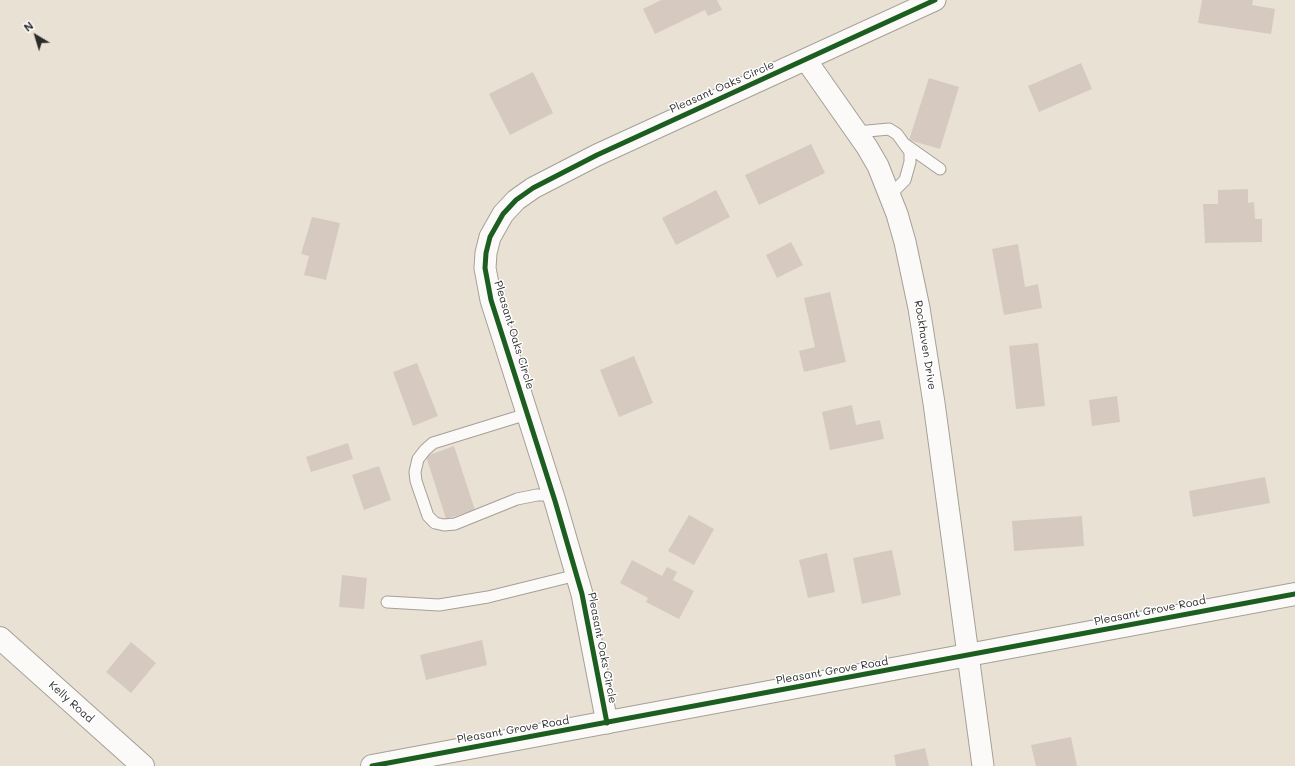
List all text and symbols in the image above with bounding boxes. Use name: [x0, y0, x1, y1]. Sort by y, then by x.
north arrow: [16, 16, 56, 56]
text: N: [20, 18, 36, 35]
street label: Pleasant Oaks Circle: [668, 58, 776, 116]
street label: Pleasant Oaks Circle: [491, 279, 537, 391]
street label: Rockhaven Drive: [911, 299, 939, 391]
street label: Pleasant Oaks Circle: [585, 591, 619, 705]
street label: Pleasant Grove Road: [1093, 594, 1207, 628]
street label: Pleasant Grove Road: [775, 655, 889, 687]
street label: Kelly Road: [46, 678, 96, 726]
street label: Pleasant Grove Road: [456, 714, 570, 746]

